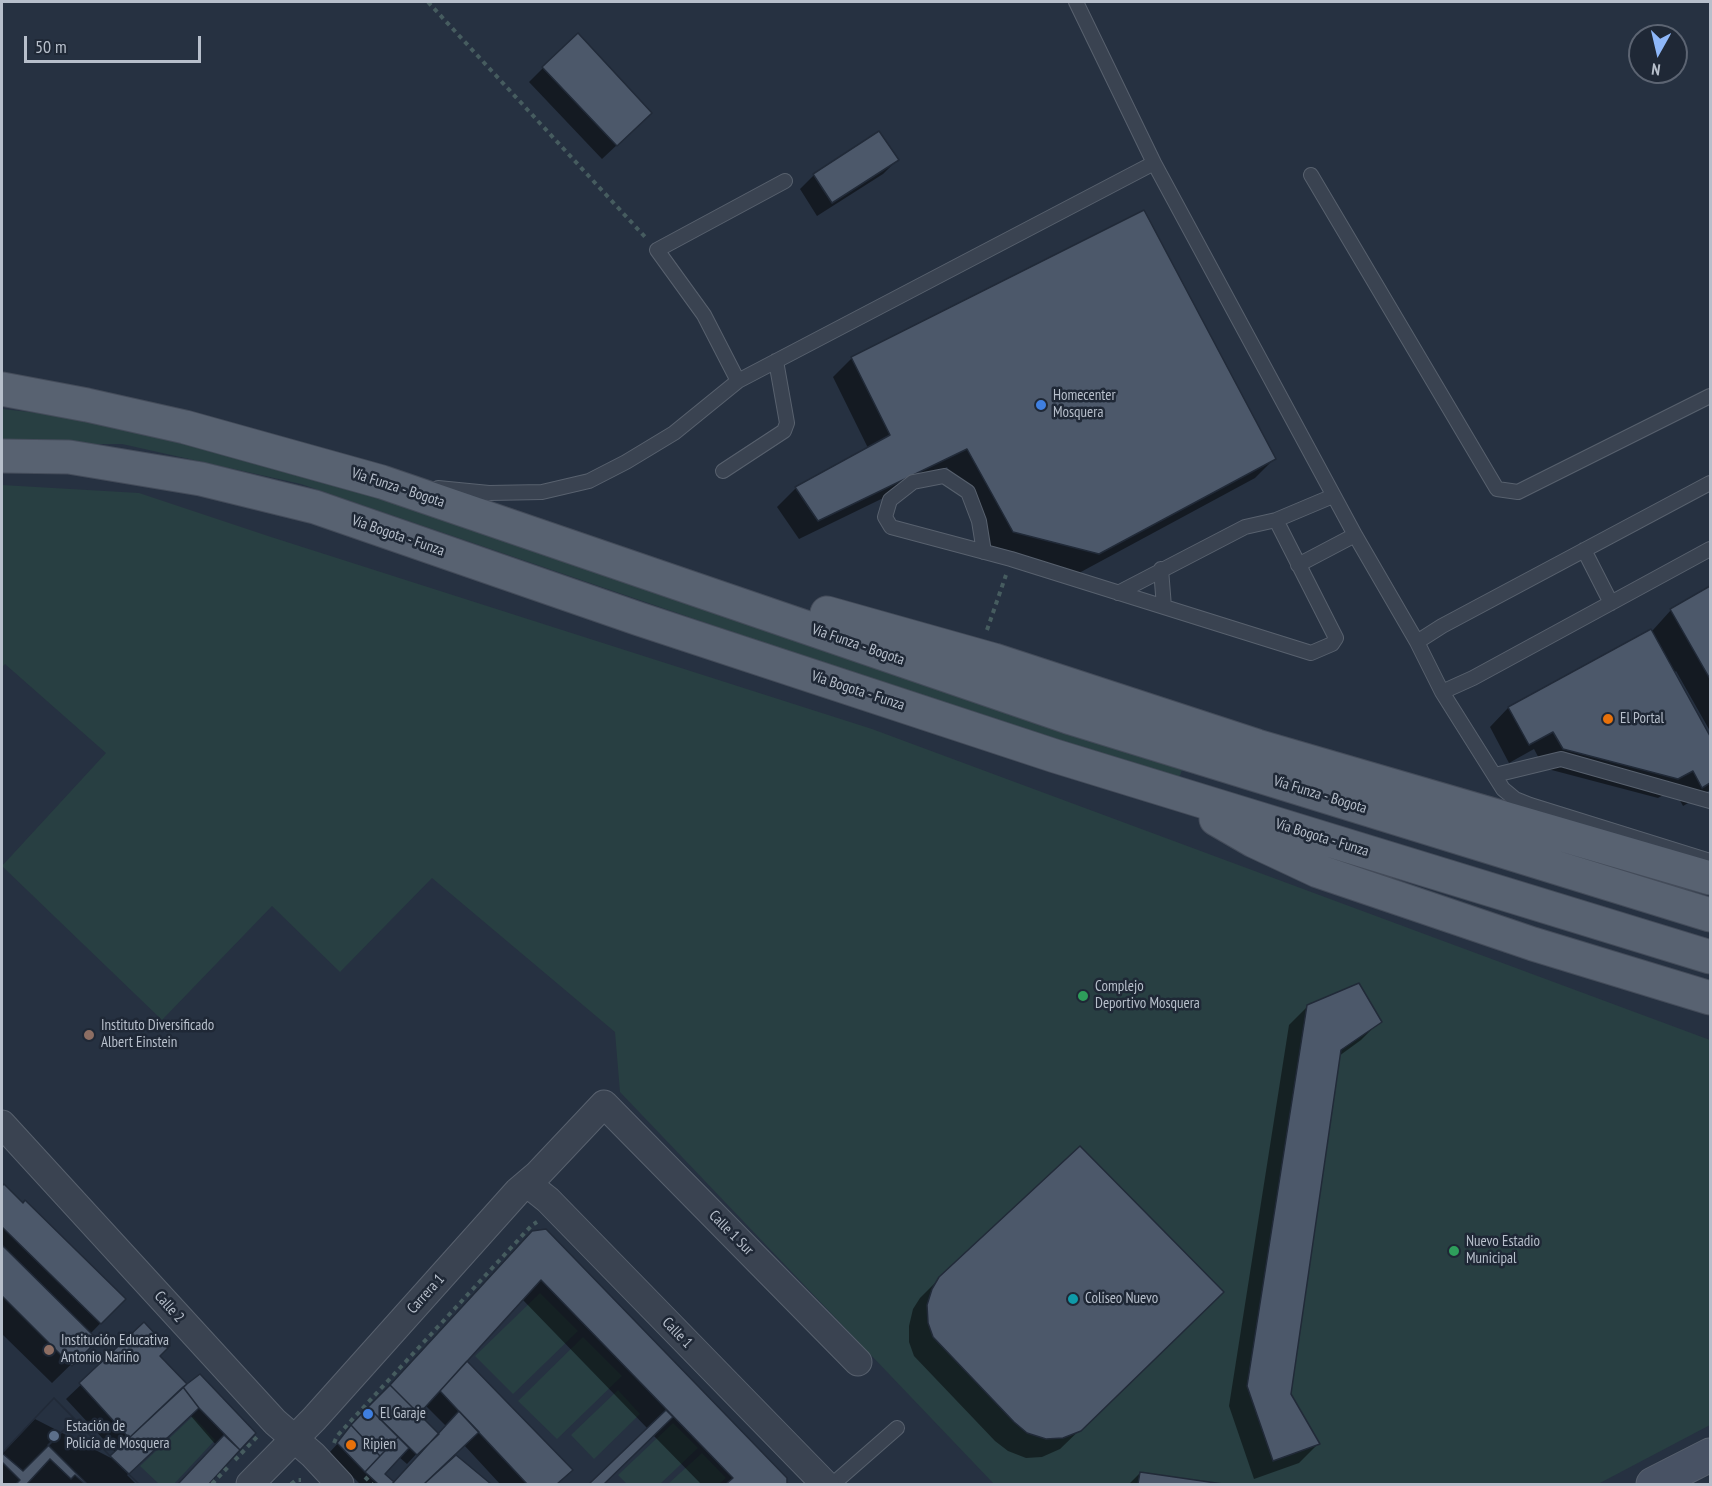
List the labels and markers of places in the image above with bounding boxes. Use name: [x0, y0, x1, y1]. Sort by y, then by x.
place label: Homecenter Mosquera: [1053, 387, 1116, 422]
marker: Homecenter Mosquera: [1034, 398, 1048, 412]
place label: El Portal: [1620, 710, 1664, 728]
marker: El Portal: [1601, 712, 1615, 726]
place label: Complejo Deportivo Mosquera: [1095, 978, 1200, 1013]
marker: Complejo Deportivo Mosquera: [1076, 989, 1090, 1003]
place label: Instituto Diversificado Albert Einstein: [101, 1017, 214, 1052]
marker: Instituto Diversificado Albert Einstein: [82, 1028, 96, 1042]
place label: Nuevo Estadio Municipal: [1466, 1233, 1540, 1268]
marker: Nuevo Estadio Municipal: [1447, 1244, 1461, 1258]
place label: Coliseo Nuevo: [1085, 1290, 1158, 1308]
marker: Coliseo Nuevo: [1066, 1292, 1080, 1306]
place label: Institución Educativa Antonio Nariño: [61, 1332, 169, 1367]
marker: Institución Educativa Antonio Nariño: [42, 1343, 56, 1357]
place label: El Garaje: [380, 1405, 426, 1423]
marker: El Garaje: [361, 1407, 375, 1421]
place label: Estación de Policía de Mosquera: [66, 1418, 170, 1453]
marker: Estación de Policía de Mosquera: [47, 1429, 61, 1443]
place label: Ripien: [363, 1436, 396, 1454]
marker: Ripien: [344, 1438, 358, 1452]

